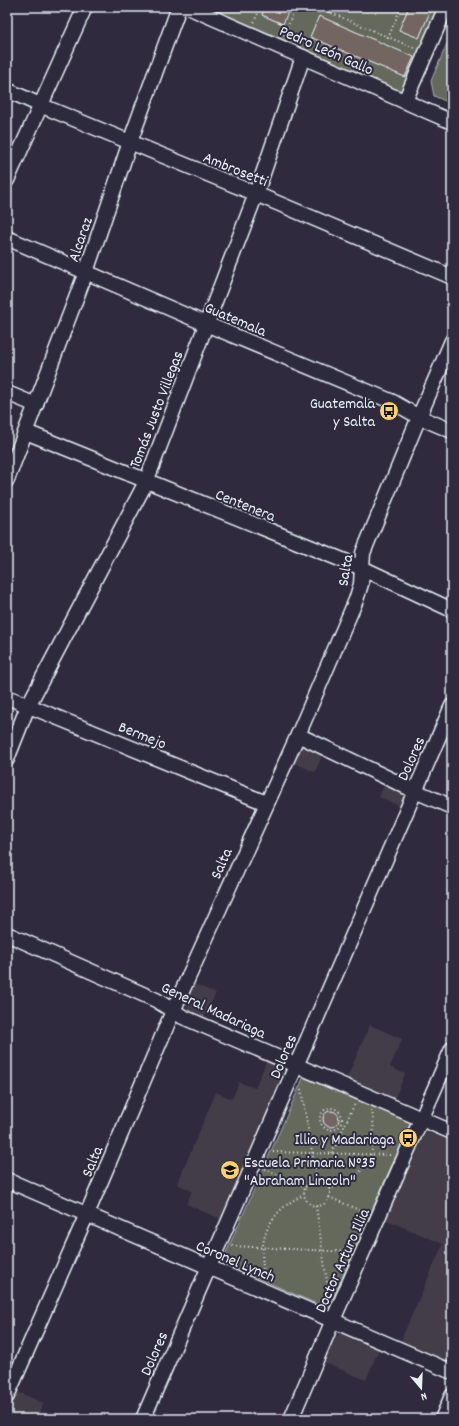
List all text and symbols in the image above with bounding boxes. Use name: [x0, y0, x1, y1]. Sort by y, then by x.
street label: Pedro León Gallo: [275, 20, 377, 82]
street label: Ambrosetti: [199, 147, 271, 194]
street label: Alcaraz: [63, 214, 100, 265]
street label: Guatemala: [201, 297, 270, 344]
street label: Tomás Justo Villegas: [124, 348, 190, 472]
place label: Guatemala y Salta: [310, 393, 375, 434]
bus stop icon: Guatemala y Salta: [378, 400, 400, 422]
street label: Centenera: [211, 484, 279, 529]
street label: Salta: [332, 552, 361, 588]
street label: Bermejo: [115, 716, 170, 756]
street label: Dolores: [392, 733, 432, 785]
street label: Salta: [205, 844, 239, 883]
street label: General Madariaga: [157, 977, 270, 1046]
street label: Dolores: [265, 1031, 304, 1083]
bus stop icon: Illia y Madariaga: [397, 1127, 419, 1149]
place label: Illia y Madariaga: [294, 1129, 394, 1152]
street label: Salta: [77, 1142, 110, 1181]
place label: Escuela Primaria N°35 "Abraham Lincoln": [244, 1152, 376, 1193]
school or university icon: Escuela Primaria N°35 "Abraham Lincoln": [219, 1159, 241, 1181]
street label: Doctor Arturo Illia: [310, 1205, 377, 1317]
street label: Coronel Lynch: [192, 1235, 278, 1289]
street label: Dolores: [135, 1328, 175, 1380]
north arrow: [401, 1368, 441, 1408]
text: N: [418, 1387, 429, 1404]

